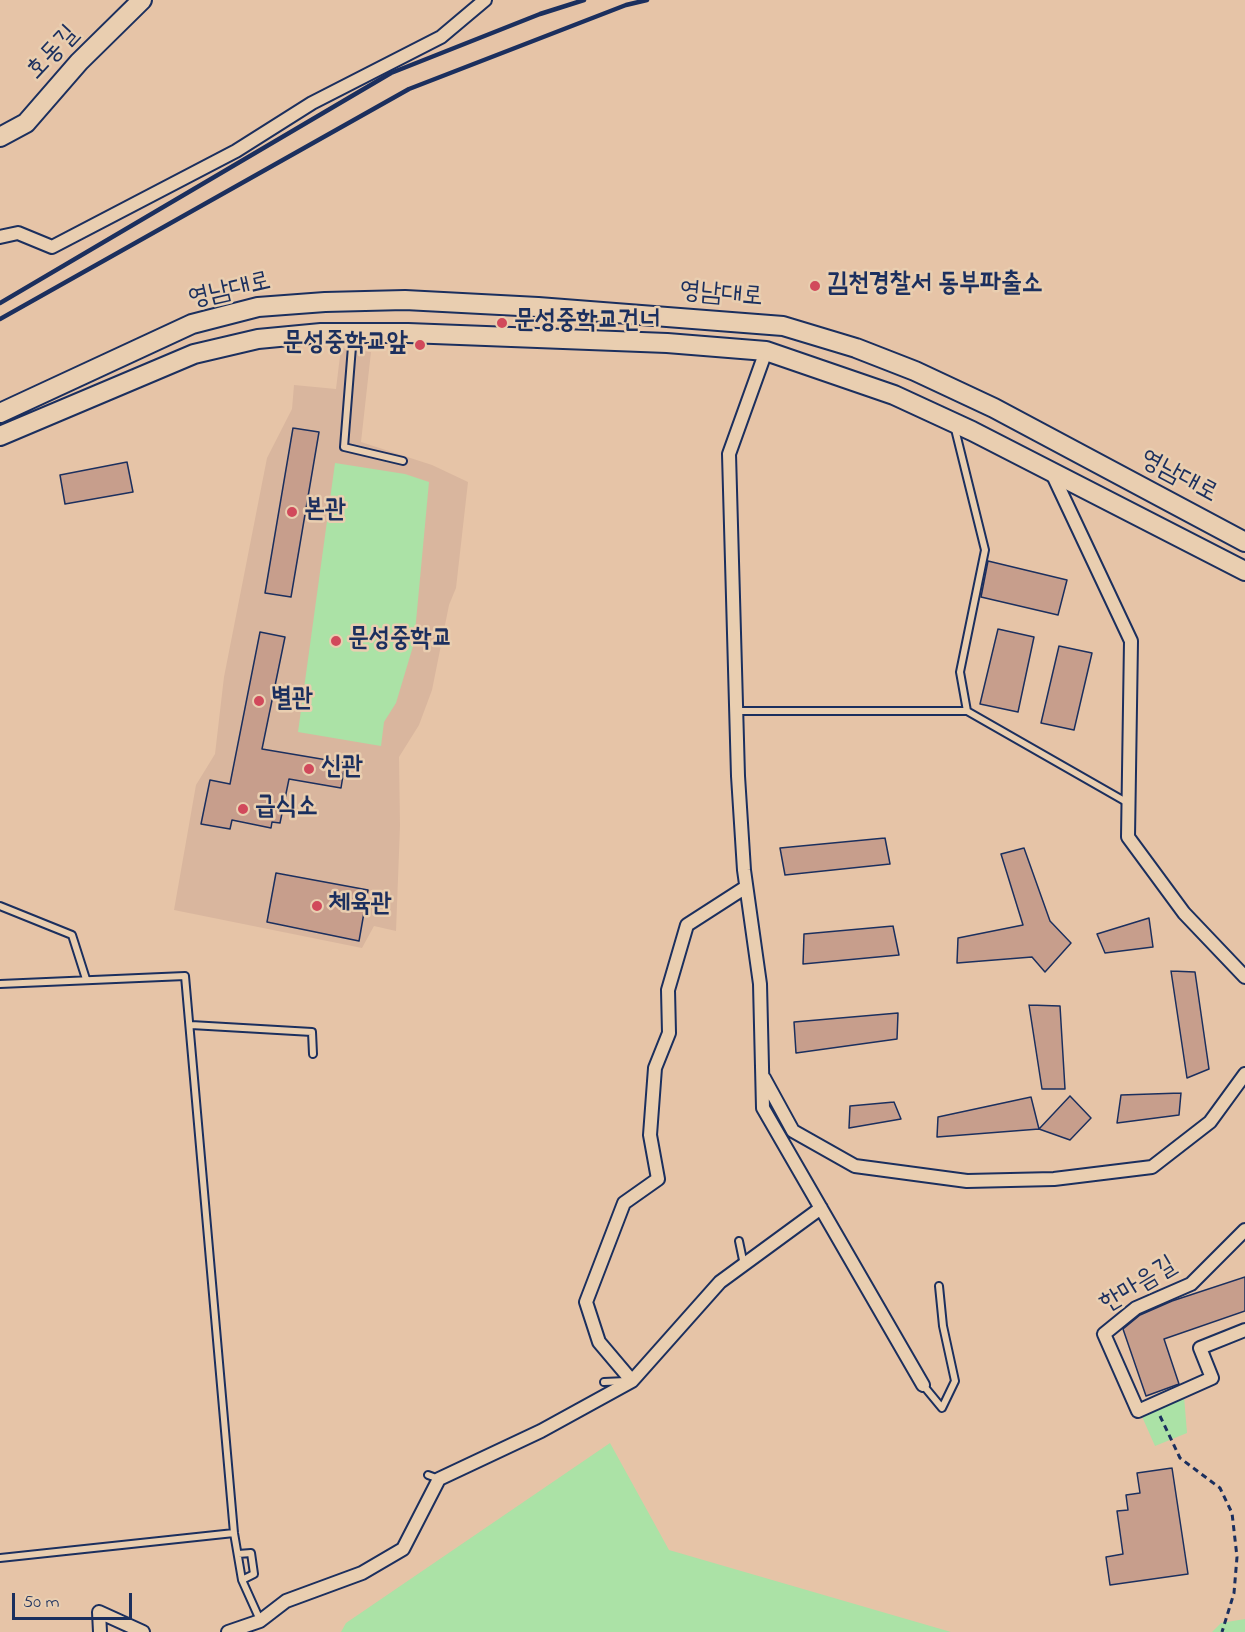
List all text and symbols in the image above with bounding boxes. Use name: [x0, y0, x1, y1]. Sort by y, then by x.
street label: 호동길: [21, 20, 87, 88]
street label: 영남대로: [186, 267, 274, 317]
place label: 김천경찰서 동부파출소: [827, 270, 1043, 302]
street label: 영남대로: [678, 277, 764, 315]
marker: 김천경찰서 동부파출소: [808, 279, 822, 293]
place label: 문성중학교건너: [514, 307, 660, 339]
marker: 문성중학교건너: [495, 316, 509, 330]
place label: 문성중학교앞: [282, 329, 408, 361]
marker: 문성중학교앞: [413, 338, 427, 352]
street label: 영남대로: [1134, 445, 1222, 511]
place label: 본관: [304, 496, 346, 528]
marker: 본관: [285, 505, 299, 519]
place label: 문성중학교: [348, 625, 453, 657]
marker: 문성중학교: [329, 634, 343, 648]
place label: 별관: [271, 685, 313, 717]
marker: 별관: [252, 694, 266, 708]
place label: 신관: [321, 753, 363, 785]
marker: 신관: [302, 762, 316, 776]
place label: 급식소: [255, 793, 318, 825]
marker: 급식소: [236, 802, 250, 816]
place label: 체육관: [329, 890, 392, 922]
marker: 체육관: [310, 899, 324, 913]
street label: 한마음길: [1095, 1251, 1183, 1321]
scale bar: [15, 1581, 135, 1619]
text: 50 m: [23, 1590, 60, 1616]

